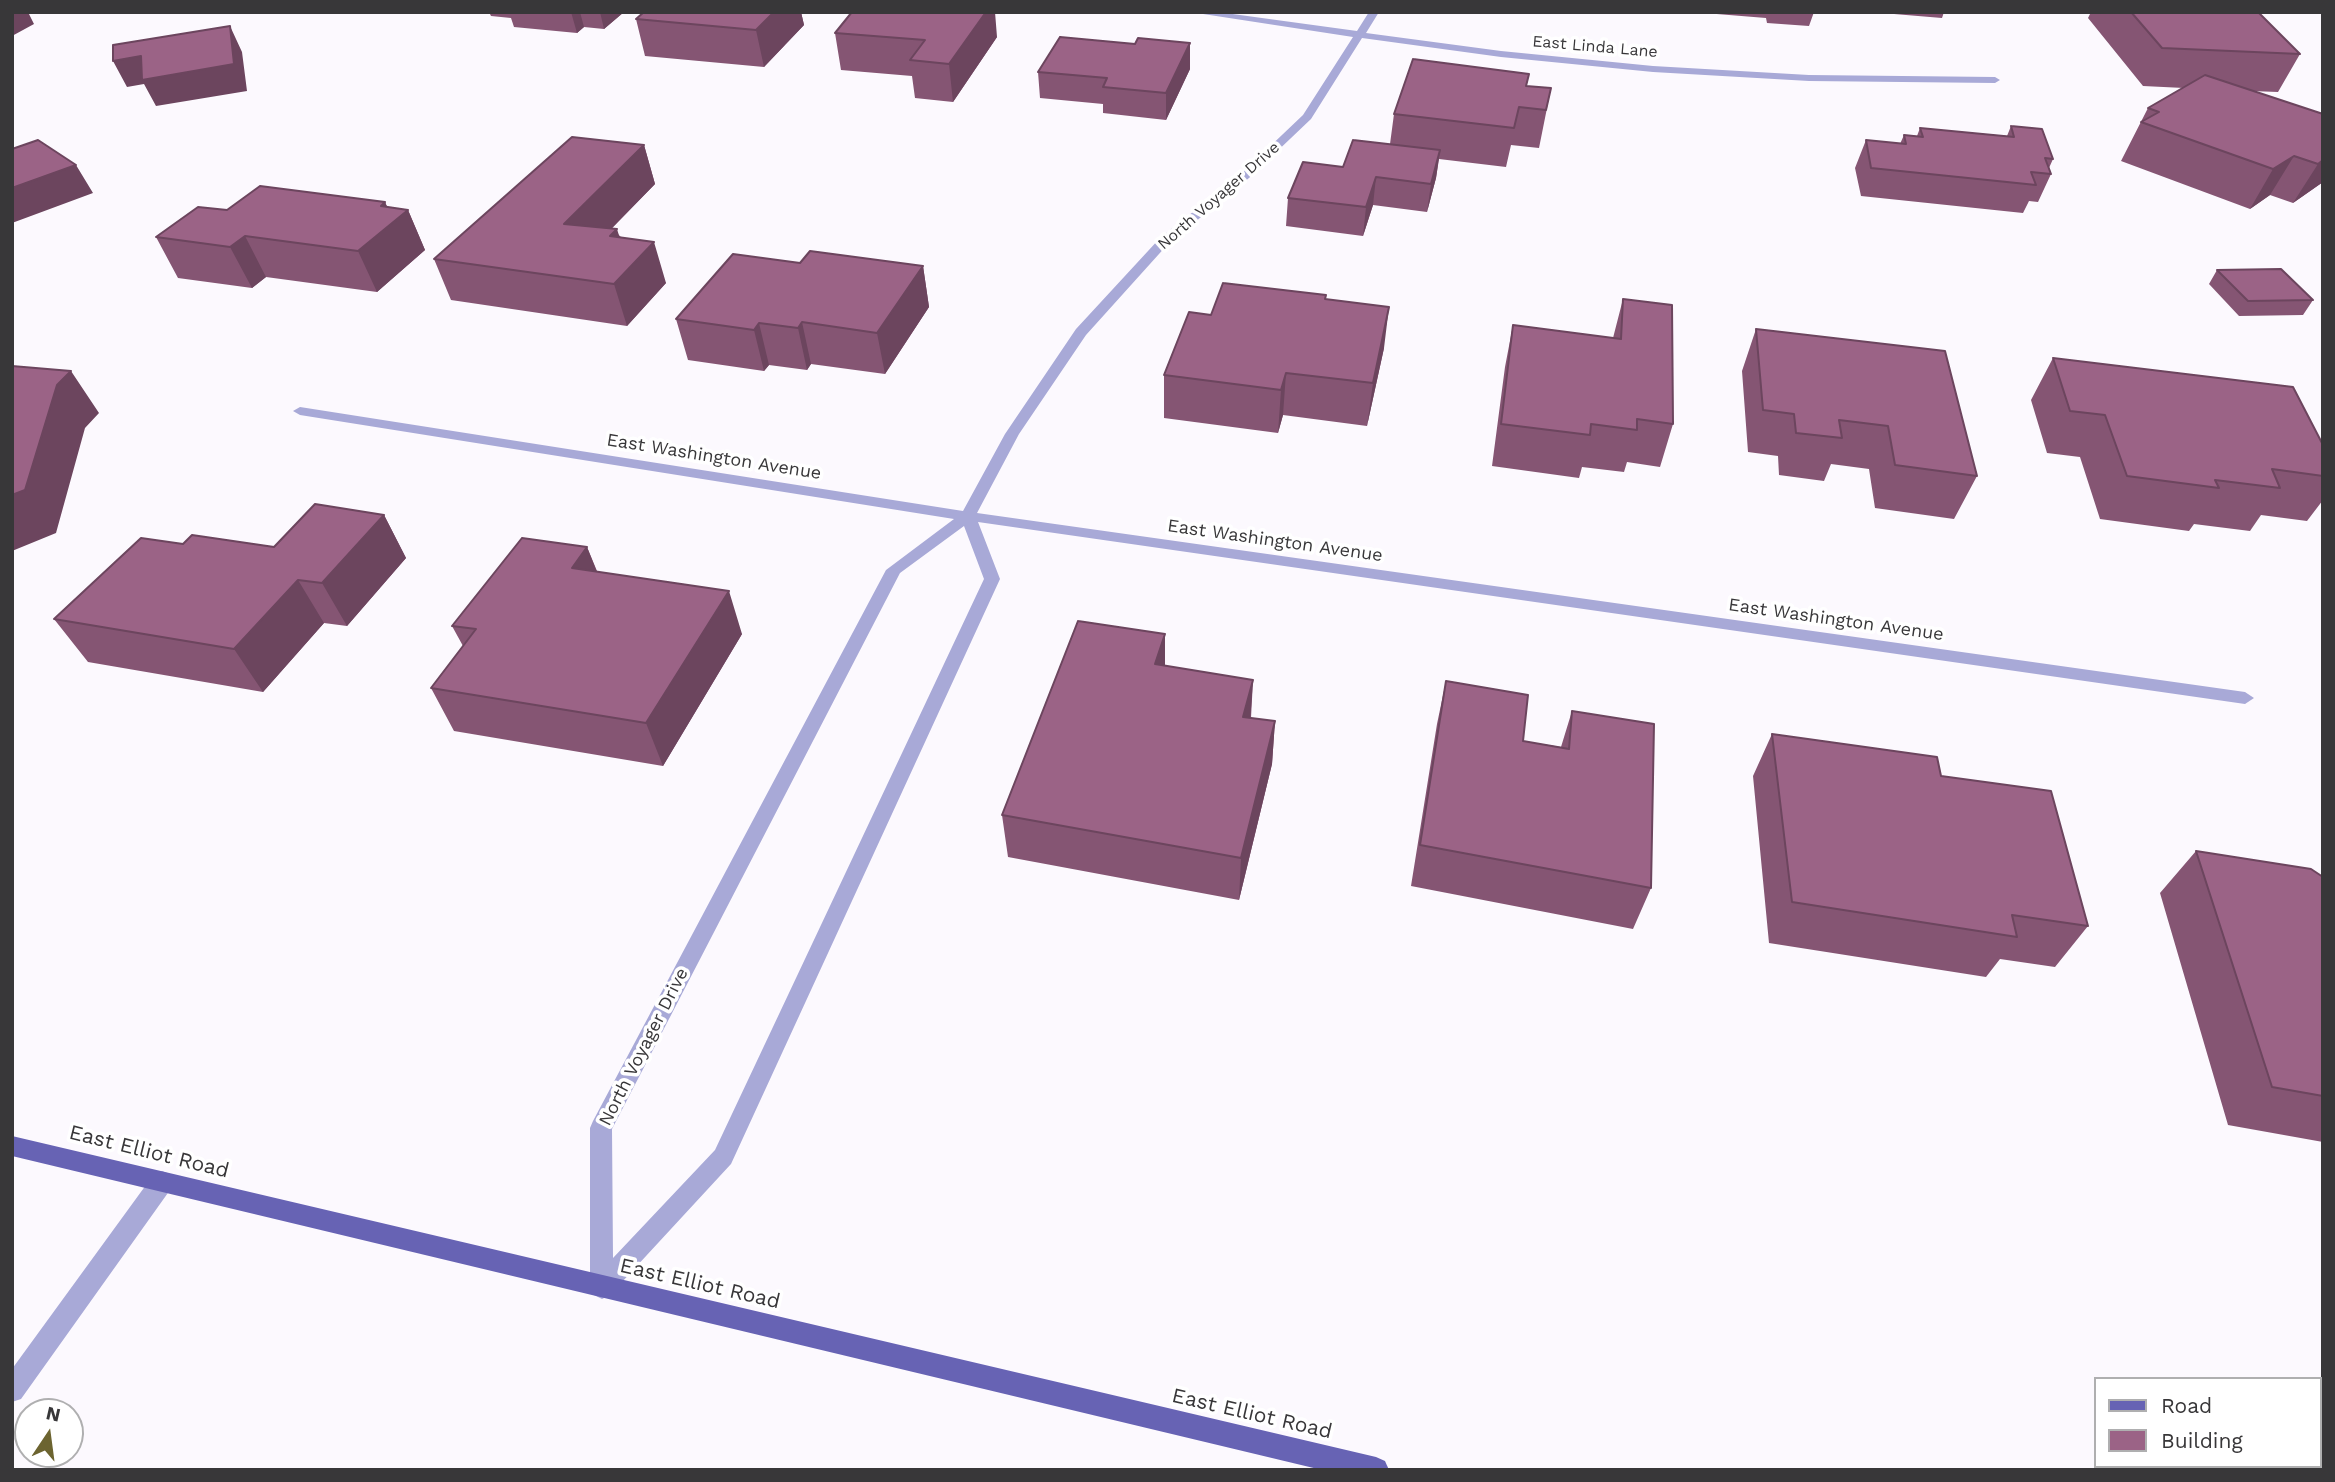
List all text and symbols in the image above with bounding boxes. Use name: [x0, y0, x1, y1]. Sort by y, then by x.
street label: East Linda Lane: [1531, 32, 1659, 62]
street label: North Voyager Drive: [1154, 138, 1284, 254]
street label: East Washington Avenue: [605, 429, 823, 485]
street label: East Washington Avenue: [1166, 515, 1384, 567]
street label: East Washington Avenue: [1727, 594, 1945, 646]
street label: North Voyager Drive: [595, 964, 693, 1130]
street label: East Elliot Road: [66, 1120, 232, 1184]
street label: East Elliot Road: [617, 1253, 783, 1315]
legend: [2094, 1377, 2321, 1468]
street label: East Elliot Road: [1169, 1383, 1335, 1445]
text: Road: [2161, 1393, 2212, 1418]
north arrow: [14, 1398, 84, 1468]
text: N: [44, 1401, 63, 1427]
text: Building: [2161, 1428, 2243, 1453]

